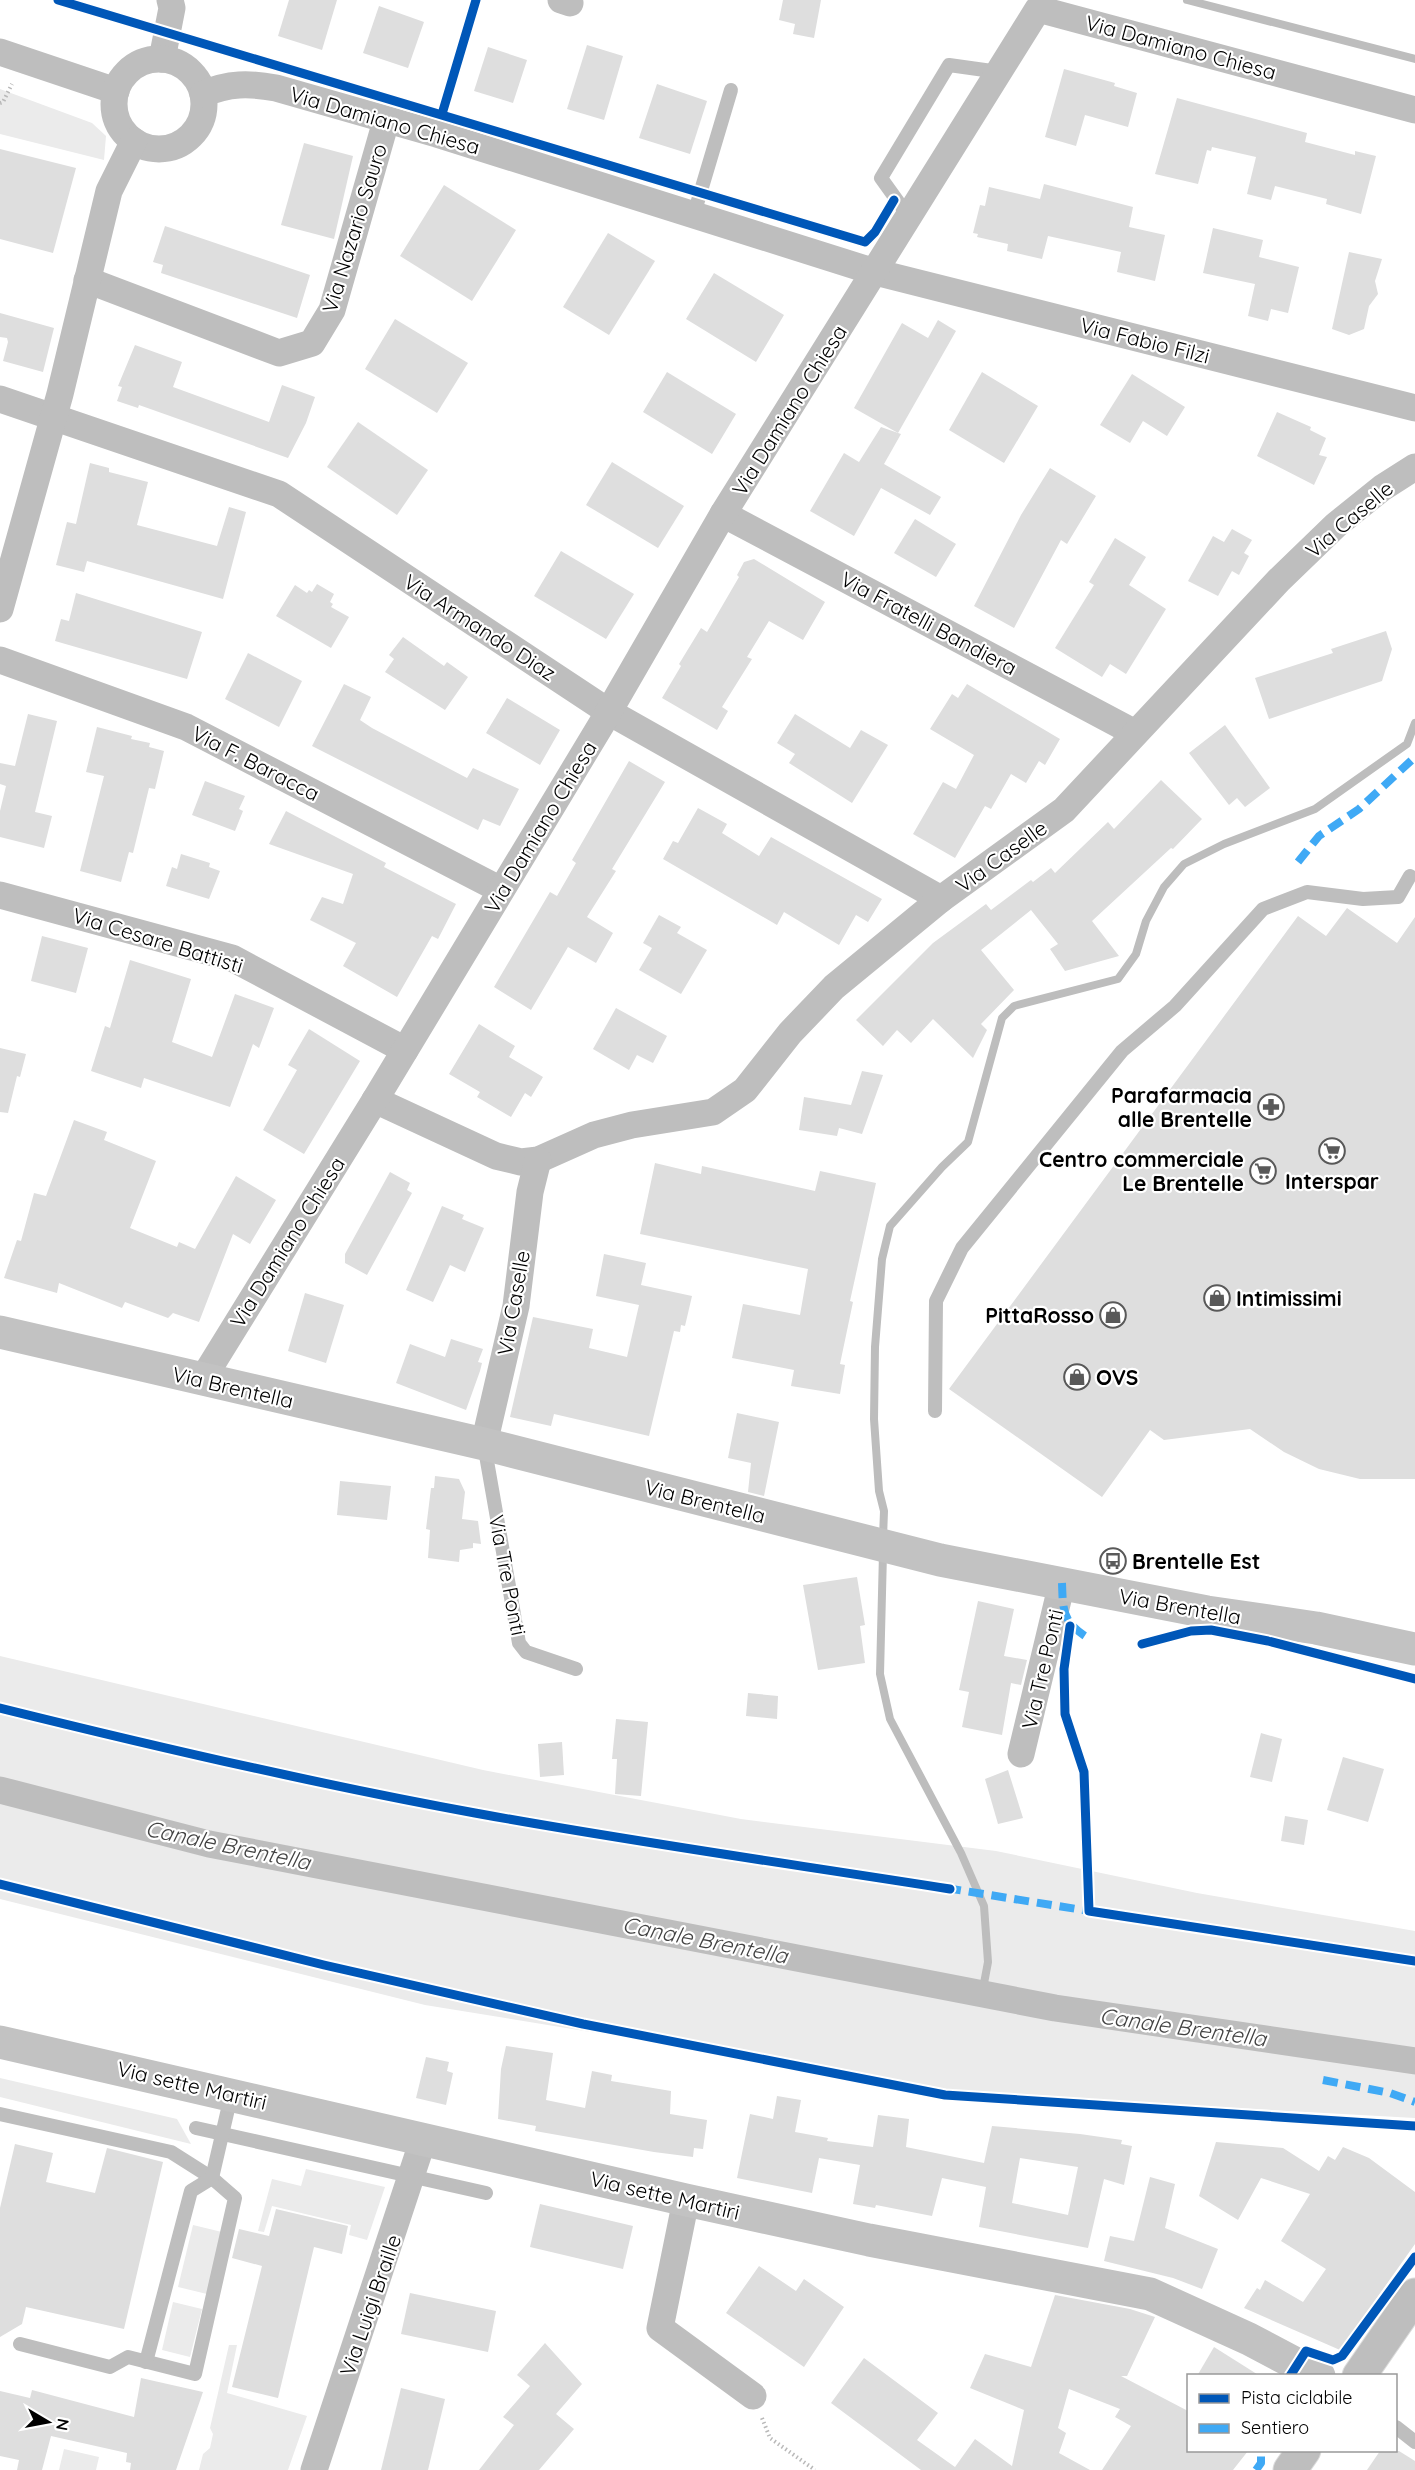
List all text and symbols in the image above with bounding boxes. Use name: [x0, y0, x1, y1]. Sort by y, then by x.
street label: Via Damiano Chiesa: [1083, 9, 1279, 85]
street label: Via Damiano Chiesa: [287, 80, 483, 160]
street label: Via Nazario Sauro: [316, 140, 392, 316]
street label: Via Fabio Filzi: [1078, 311, 1212, 369]
street label: Via Damiano Chiesa: [726, 320, 852, 500]
street label: Via Caselle: [1300, 475, 1398, 563]
street label: Via Fratelli Bandiera: [836, 565, 1022, 681]
street label: Via Armando Diaz: [399, 568, 561, 686]
street label: Via F. Baracca: [188, 720, 324, 806]
street label: Via Damiano Chiesa: [478, 736, 602, 918]
street label: Via Caselle: [950, 814, 1052, 898]
street label: Via Cesare Battisti: [70, 902, 246, 978]
place label: Parafarmacia alle Brentelle: [1111, 1082, 1252, 1132]
pharmacy icon: Parafarmacia alle Brentelle: [1256, 1092, 1286, 1122]
supermarket icon: Interspar: [1317, 1136, 1347, 1166]
place label: Centro commerciale Le Brentelle: [1039, 1146, 1244, 1196]
street label: Via Damiano Chiesa: [224, 1152, 350, 1332]
supermarket icon: Centro commerciale Le Brentelle: [1248, 1156, 1278, 1186]
place label: Interspar: [1285, 1168, 1379, 1194]
street label: Via Caselle: [491, 1248, 535, 1358]
shop icon: Intimissimi: [1202, 1283, 1232, 1313]
place label: Intimissimi: [1236, 1285, 1342, 1311]
shop icon: PittaRosso: [1098, 1300, 1128, 1330]
place label: PittaRosso: [985, 1302, 1094, 1328]
street label: Via Brentella: [170, 1360, 296, 1414]
shop icon: OVS: [1062, 1362, 1092, 1392]
place label: OVS: [1096, 1364, 1138, 1390]
street label: Via Brentella: [642, 1473, 768, 1529]
street label: Via Tre Ponti: [484, 1512, 532, 1638]
bus stop icon: Brentelle Est: [1098, 1546, 1128, 1576]
place label: Brentelle Est: [1132, 1548, 1260, 1574]
street label: Via Brentella: [1117, 1582, 1243, 1630]
street label: Via Tre Ponti: [1016, 1606, 1068, 1732]
water label: Canale Brentella: [143, 1814, 315, 1876]
water label: Canale Brentella: [620, 1910, 792, 1970]
water label: Canale Brentella: [1098, 2001, 1270, 2053]
street label: Via sette Martiri: [115, 2055, 269, 2115]
street label: Via sette Martiri: [588, 2165, 742, 2225]
street label: Via Luigi Braille: [334, 2231, 406, 2379]
legend: [1187, 2374, 1397, 2452]
text: Pista ciclabile: [1241, 2386, 1352, 2409]
north arrow: [18, 2392, 78, 2452]
text: Sentiero: [1241, 2416, 1309, 2439]
text: N: [52, 2417, 74, 2432]

